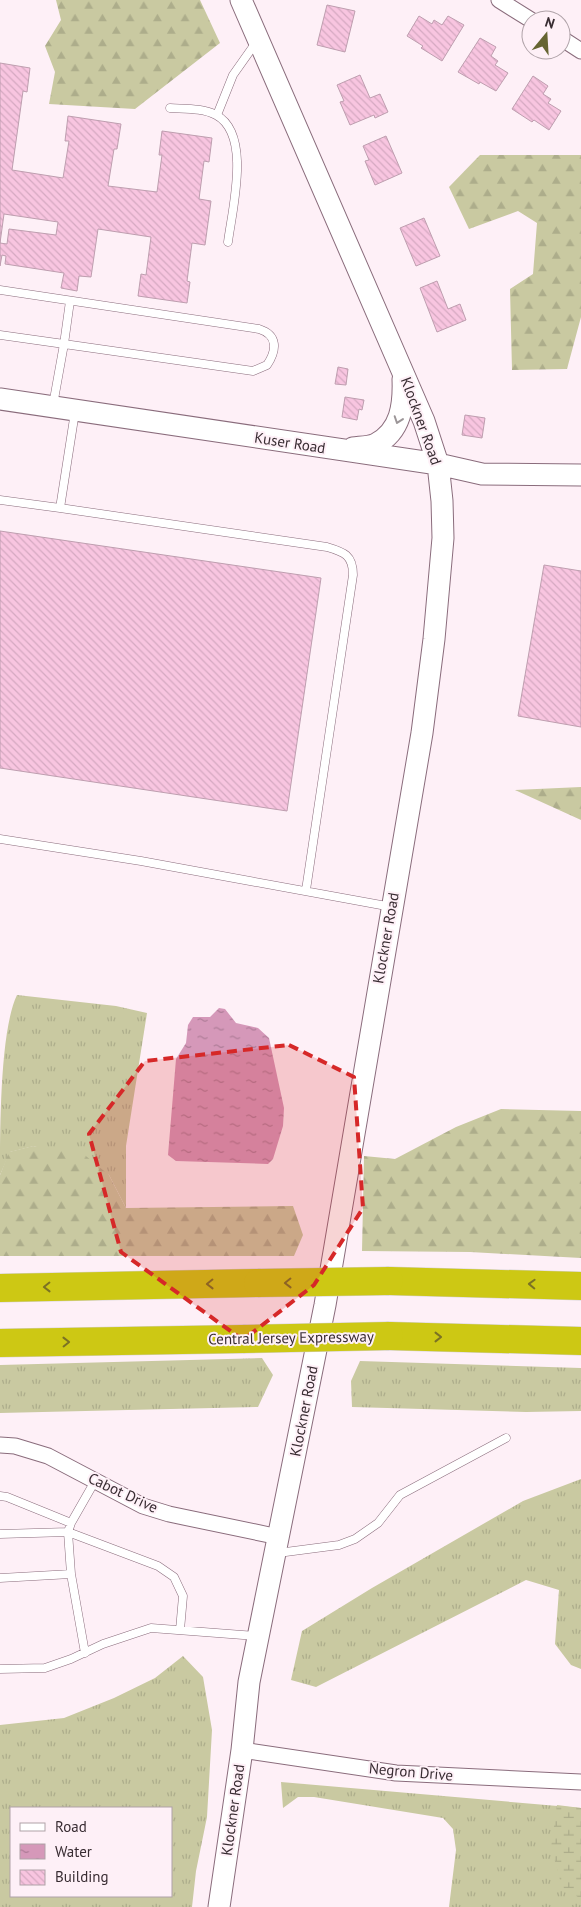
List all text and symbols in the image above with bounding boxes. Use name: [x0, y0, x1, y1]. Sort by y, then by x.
north arrow: [521, 10, 571, 60]
text: N: [543, 13, 557, 33]
street label: Klockner Road: [397, 374, 446, 467]
one-way arrow: [394, 415, 404, 423]
street label: Kuser Road: [253, 428, 327, 457]
street label: Klockner Road: [368, 891, 403, 985]
one-way arrow: [284, 1278, 292, 1288]
one-way arrow: [205, 1279, 213, 1289]
one-way arrow: [528, 1279, 536, 1289]
one-way arrow: [43, 1282, 50, 1292]
street label: Central Jersey Expressway: [208, 1327, 374, 1348]
one-way arrow: [434, 1332, 442, 1342]
one-way arrow: [62, 1337, 70, 1347]
street label: Klockner Road: [285, 1364, 322, 1458]
street label: Cabot Drive: [85, 1468, 161, 1517]
street label: Negron Drive: [368, 1758, 454, 1785]
street label: Klockner Road: [217, 1763, 248, 1857]
legend: [10, 1807, 172, 1897]
text: Road: [55, 1817, 87, 1836]
text: Water: [55, 1842, 92, 1861]
text: Building: [55, 1867, 109, 1886]

